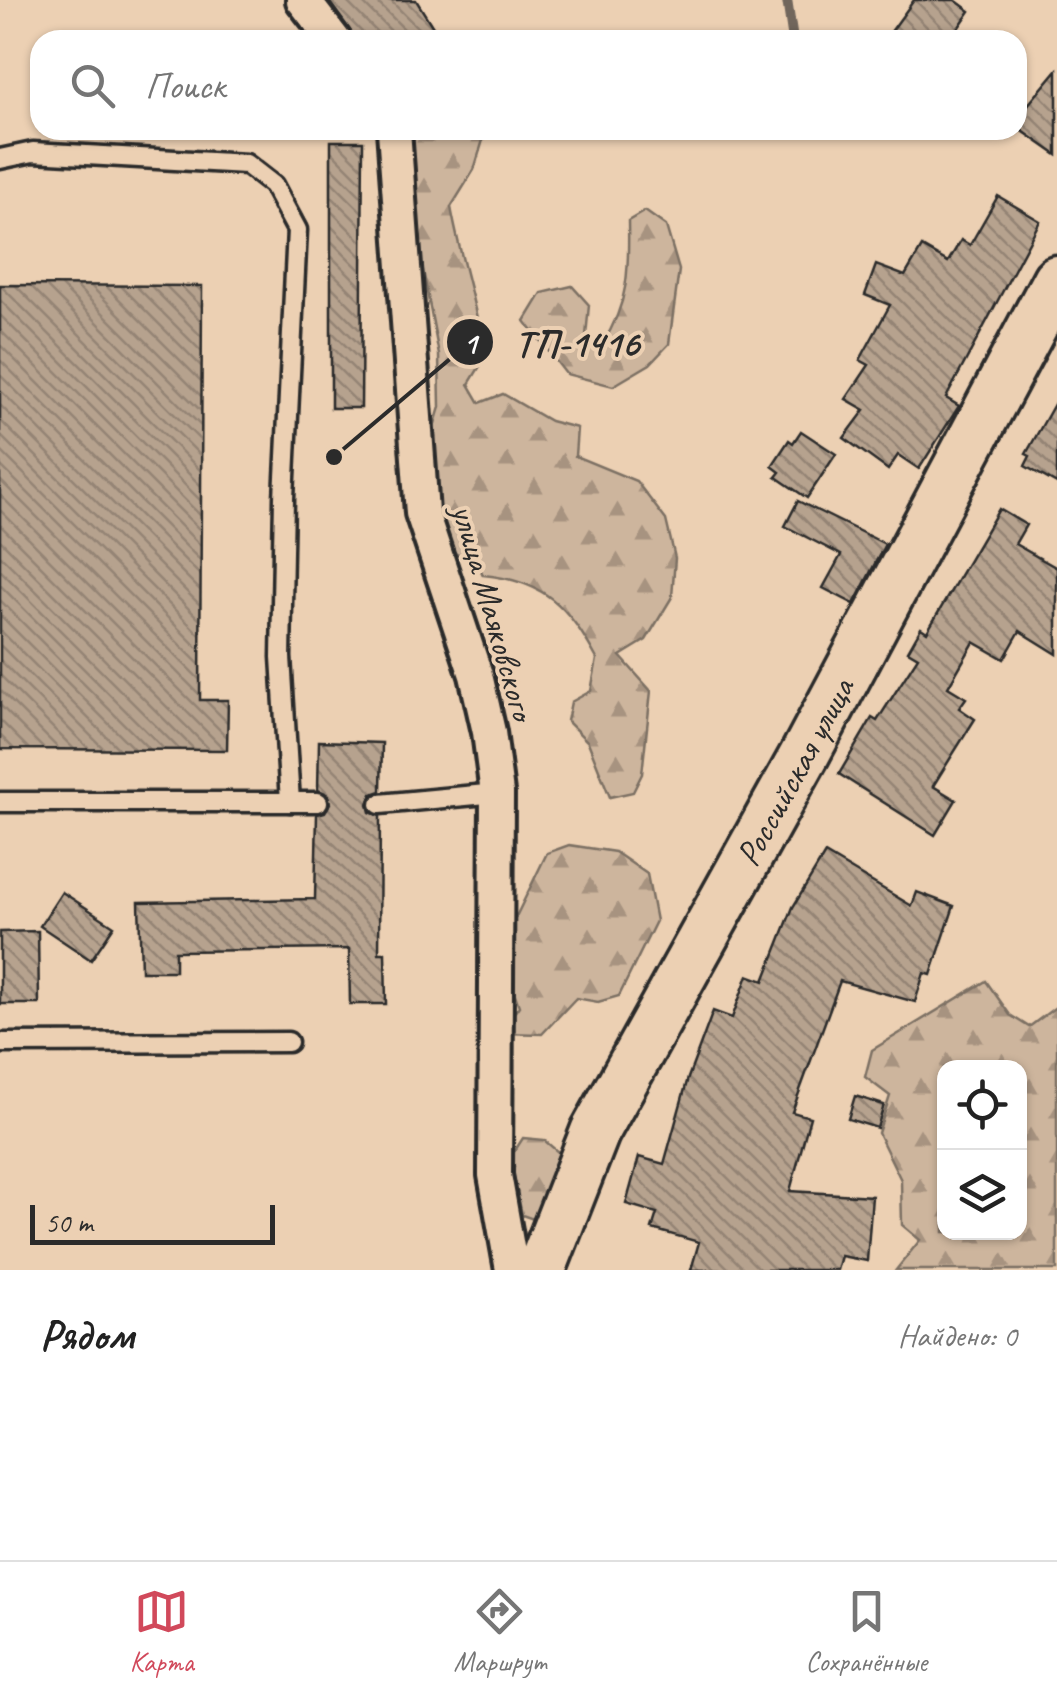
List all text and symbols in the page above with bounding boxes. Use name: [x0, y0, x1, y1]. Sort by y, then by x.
search box: [30, 30, 1027, 140]
icon: search: [65, 58, 120, 113]
text: Поиск: [145, 62, 225, 109]
callout: ТП-1416: [445, 308, 659, 376]
text: ТП-1416: [515, 320, 642, 367]
text: 1: [463, 324, 480, 362]
street label: улица Маяковского: [441, 497, 547, 729]
street label: Российская улица: [725, 669, 865, 874]
map controls: [937, 1060, 1027, 1240]
button: locate: [937, 1060, 1027, 1150]
button: layers: [937, 1150, 1027, 1240]
scale bar: [30, 1200, 275, 1244]
text: 50 m: [45, 1205, 93, 1240]
text: Рядом: [40, 1309, 134, 1362]
text: Найдено: 0: [898, 1315, 1017, 1356]
tab: Карта: [130, 1584, 194, 1679]
tab: Маршрут: [454, 1584, 546, 1679]
tab: Сохранённые: [806, 1584, 927, 1679]

